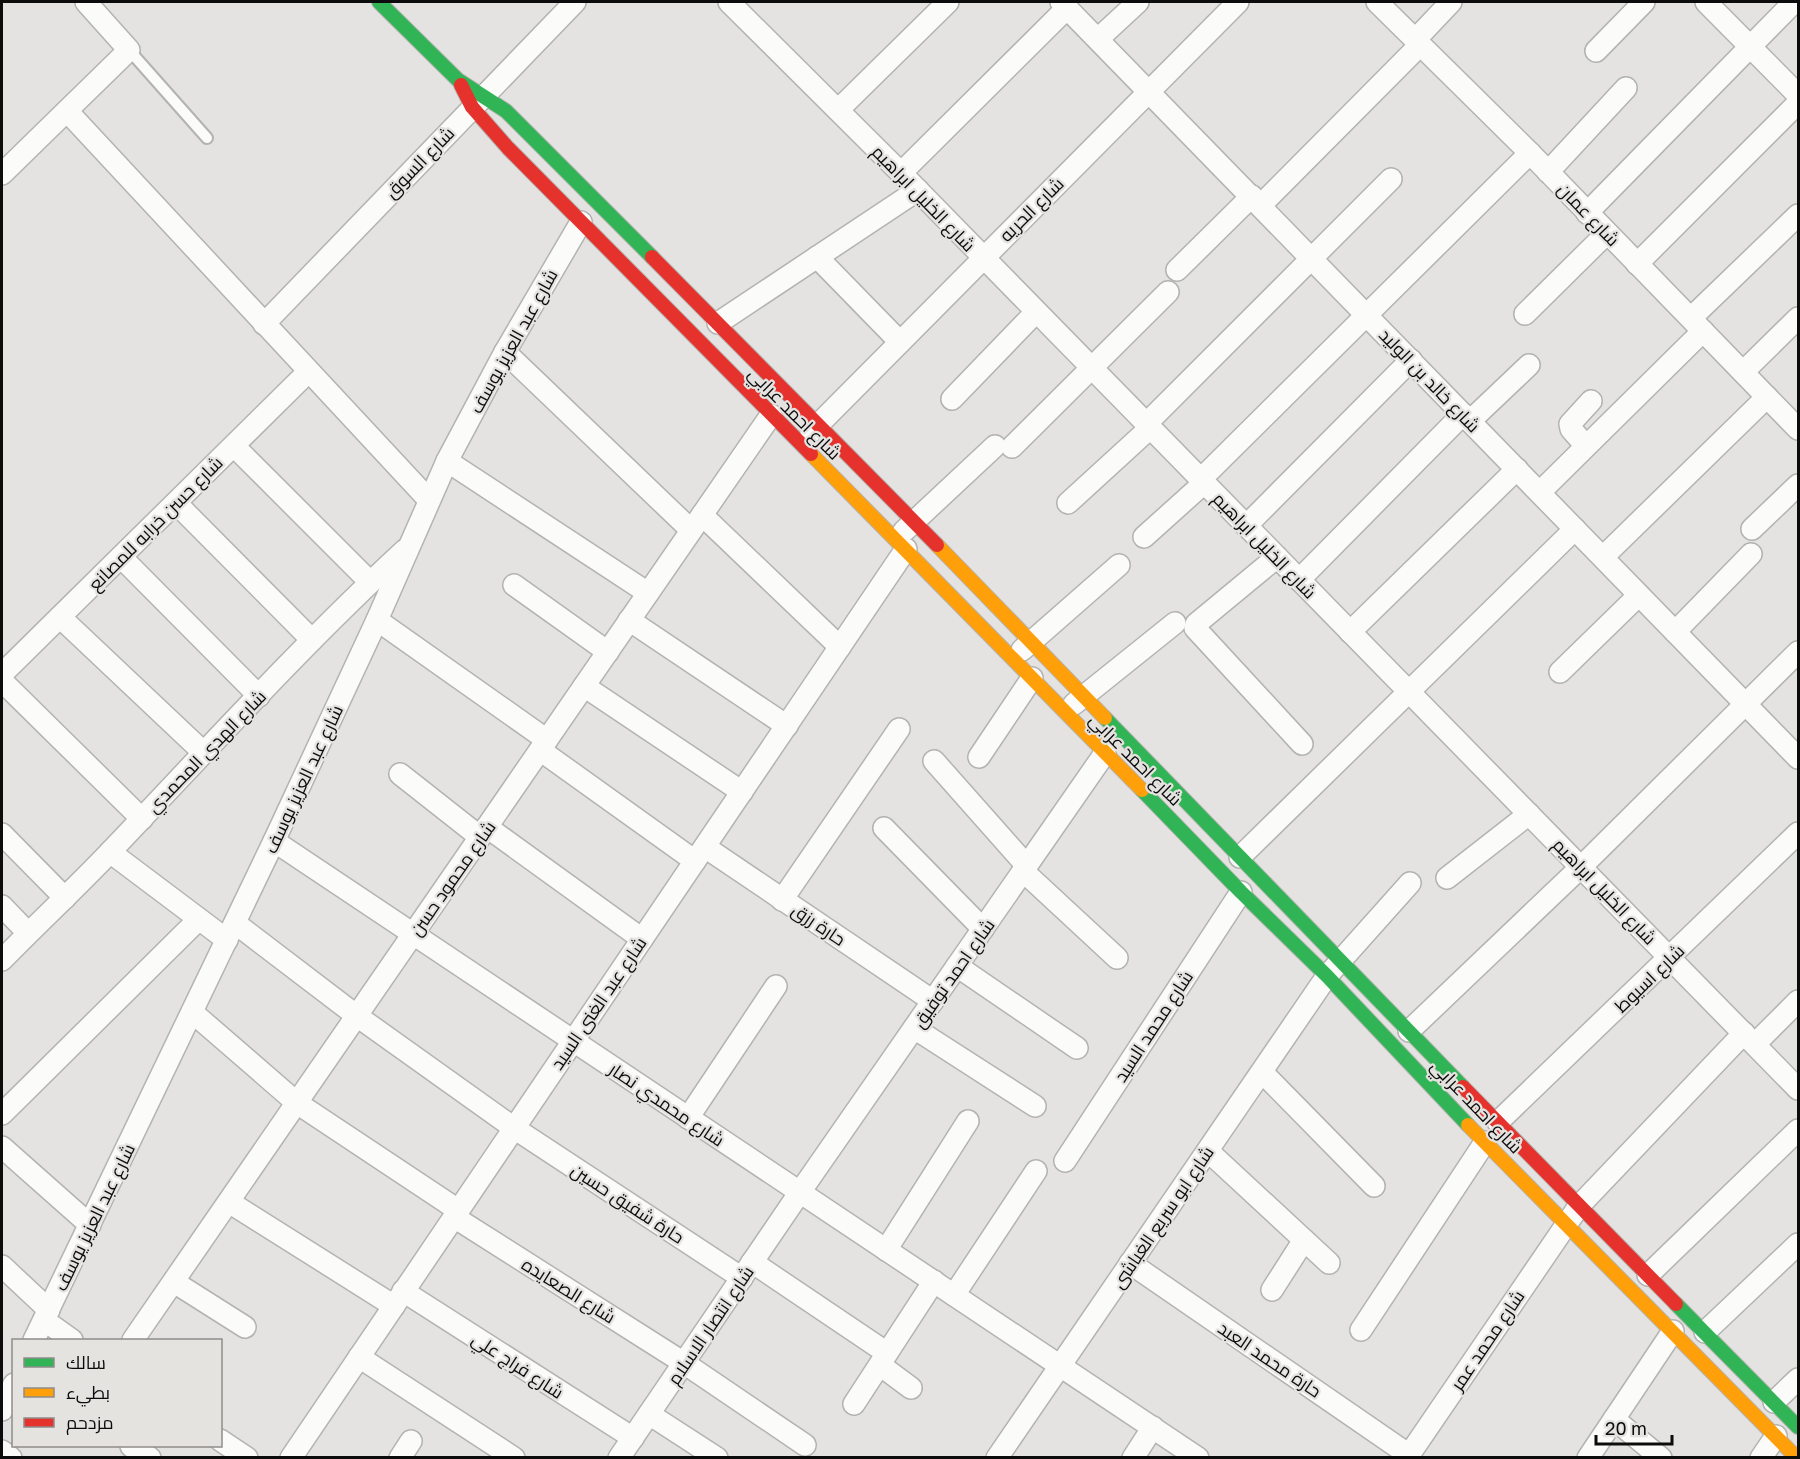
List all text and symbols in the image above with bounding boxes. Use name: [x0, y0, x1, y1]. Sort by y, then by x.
street label: شارع السوق: [380, 122, 460, 204]
street label: شارع الخليل ابراهيم: [866, 140, 980, 257]
street label: شارع الحريه: [994, 172, 1069, 247]
street label: شارع عمان: [1552, 178, 1625, 252]
street label: شارع عبد العزيز يوسف: [464, 265, 563, 418]
street label: شارع خالد بن الوليد: [1374, 324, 1485, 438]
street label: شارع احمد عرابي: [741, 362, 846, 467]
street label: شارع حسن خرابه للمصانع: [83, 451, 228, 596]
street label: شارع الخليل ابراهيم: [1207, 487, 1321, 604]
street label: شارع الهدي المحمدي: [142, 685, 273, 820]
street label: شارع عبد العزيز يوسف: [259, 701, 349, 858]
street label: شارع احمد عرابي: [1082, 708, 1187, 813]
street label: شارع محمود حسن: [404, 816, 501, 941]
street label: شارع الخليل ابراهيم: [1547, 833, 1661, 950]
street label: حارة رزق: [787, 898, 850, 952]
street label: شارع احمد توفيق: [907, 914, 1000, 1033]
street label: شارع عبد الغنى السيد: [545, 932, 652, 1075]
street label: شارع اسيوط: [1610, 939, 1690, 1018]
street label: شارع محمد السيد: [1109, 966, 1199, 1087]
street label: شارع احمد عرابي: [1424, 1054, 1527, 1160]
street label: شارع محمدي نصار: [602, 1057, 729, 1154]
street label: شارع عبد العزيز يوسف: [49, 1140, 141, 1295]
street label: شارع ابو سريع الغباشى: [1106, 1142, 1219, 1293]
street label: حارة شفيق حسين: [566, 1158, 689, 1249]
street label: شارع الصعايده: [517, 1253, 620, 1329]
street label: شارع انتصار الاسلام: [662, 1261, 760, 1390]
street label: شارع محمد عمر: [1445, 1286, 1530, 1396]
street label: حارة محمد العبد: [1214, 1316, 1326, 1402]
street label: شارع فراج علي: [466, 1327, 568, 1406]
legend: [12, 1339, 222, 1447]
text: سالك: [66, 1351, 106, 1373]
text: بطيء: [66, 1381, 110, 1407]
scale bar: [1596, 1408, 1672, 1446]
text: مزدحم: [66, 1411, 114, 1435]
text: 20 m: [1605, 1417, 1647, 1439]

